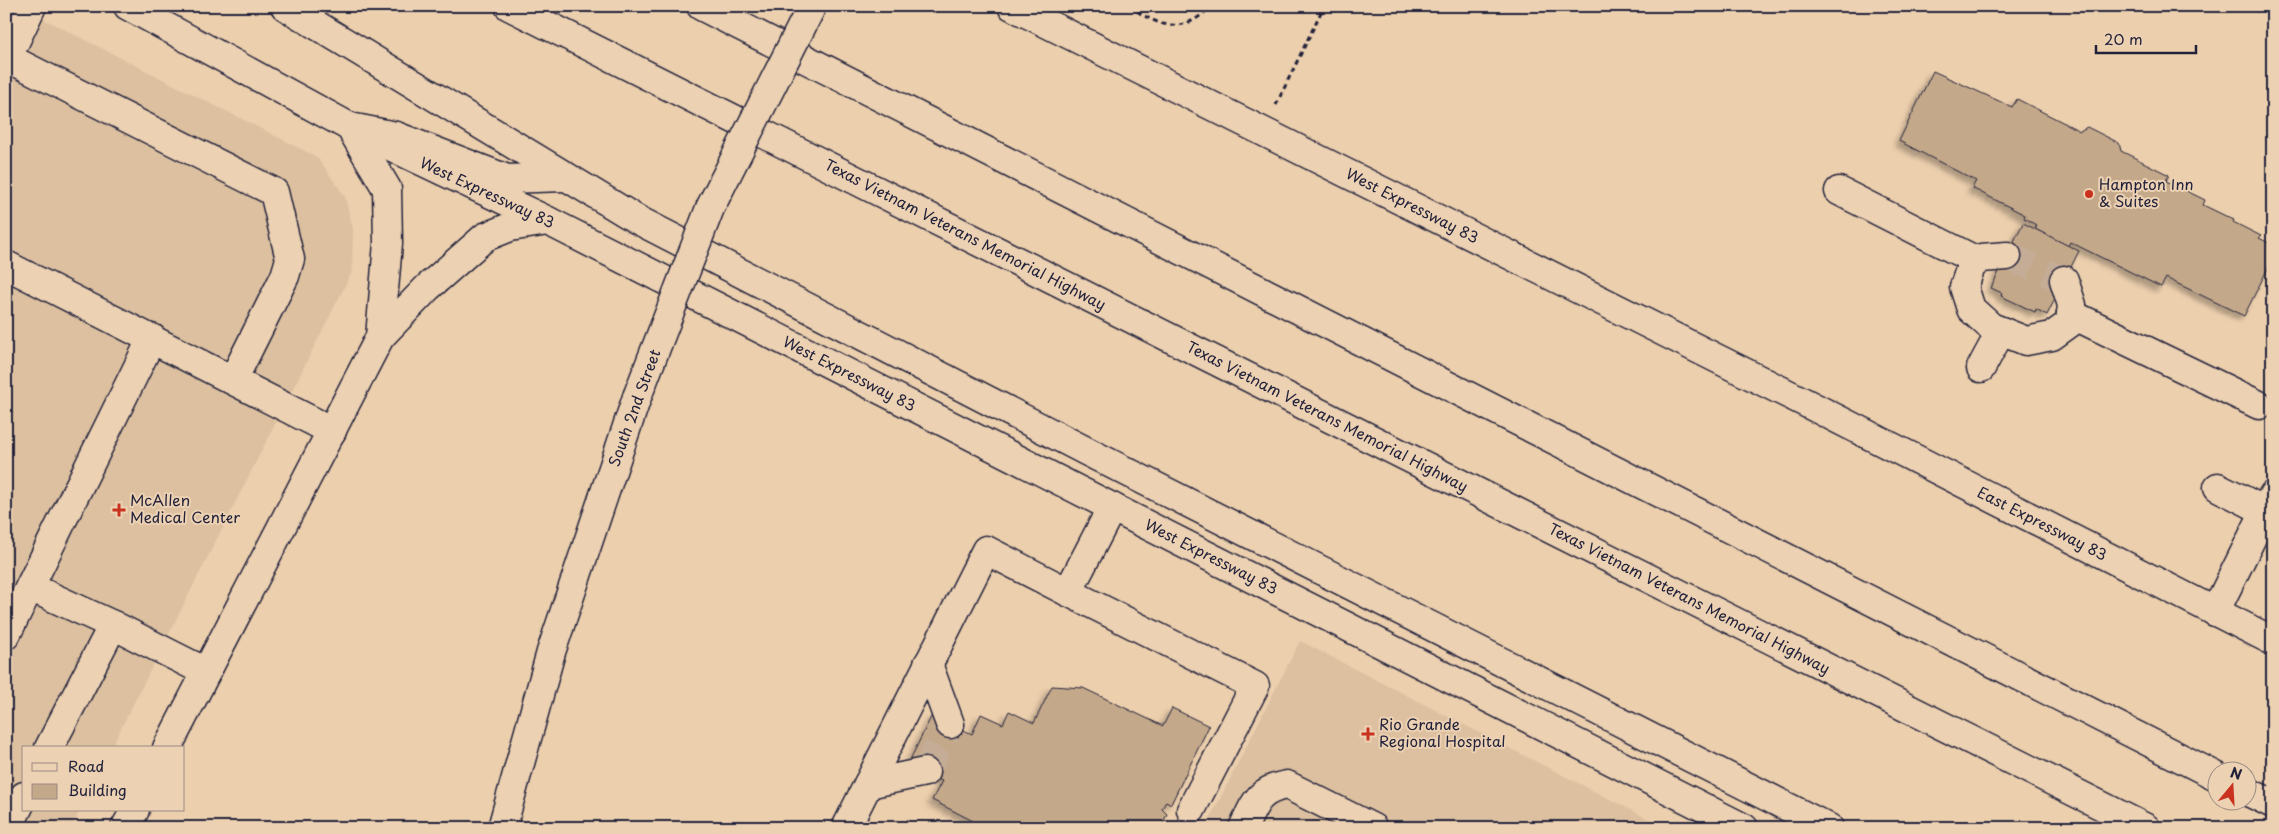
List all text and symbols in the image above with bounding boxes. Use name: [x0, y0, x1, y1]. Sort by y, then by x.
scale bar: [2096, 22, 2196, 54]
text: 20 m: [2104, 27, 2143, 50]
street label: West Expressway 83: [416, 150, 559, 233]
street label: Texas Vietnam Veterans Memorial Highway: [821, 152, 1110, 315]
street label: West Expressway 83: [1342, 161, 1483, 248]
place label: Hampton Inn & Suites: [2099, 172, 2194, 212]
marker: Hampton Inn & Suites: [2083, 188, 2095, 200]
street label: West Expressway 83: [779, 329, 920, 416]
street label: Texas Vietnam Veterans Memorial Highway: [1183, 334, 1472, 497]
street label: South 2nd Street: [602, 346, 665, 469]
street label: East Expressway 83: [1974, 480, 2112, 565]
place label: McAllen Medical Center: [130, 488, 240, 528]
marker: McAllen Medical Center: [112, 503, 126, 517]
street label: West Expressway 83: [1141, 512, 1282, 599]
street label: Texas Vietnam Veterans Memorial Highway: [1545, 516, 1834, 679]
place label: Rio Grande Regional Hospital: [1379, 712, 1506, 752]
marker: Rio Grande Regional Hospital: [1361, 727, 1375, 741]
legend: [22, 746, 185, 812]
text: Road: [68, 754, 104, 777]
text: N: [2228, 761, 2245, 785]
north arrow: [2206, 762, 2256, 812]
text: Building: [68, 778, 127, 801]

